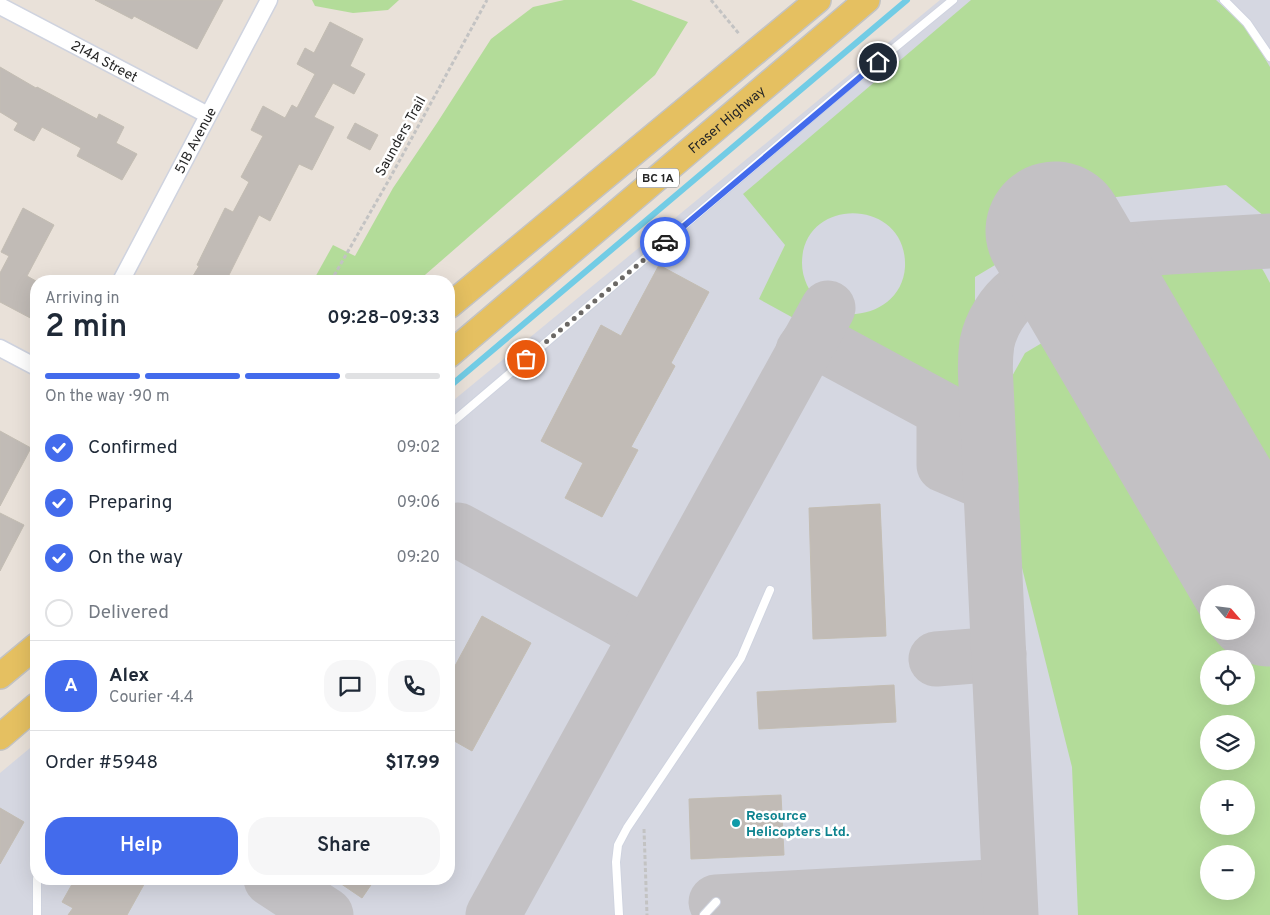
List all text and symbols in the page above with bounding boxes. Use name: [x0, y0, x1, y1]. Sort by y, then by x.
street label: 214A Street: [68, 38, 140, 87]
pin: [857, 41, 899, 83]
icon: home: [864, 48, 892, 76]
street label: Fraser Highway: [685, 83, 769, 158]
street label: Saunders Trail: [372, 94, 430, 180]
street label: 51B Avenue: [172, 105, 221, 177]
road number: BC 1A: [637, 168, 679, 188]
courier: [640, 217, 690, 267]
icon: car: [651, 228, 679, 256]
text: Arriving in: [45, 289, 120, 309]
text: 09:28–09:33: [327, 306, 440, 330]
text: 2 min: [45, 308, 127, 348]
pin: [505, 338, 547, 380]
icon: bag: [512, 345, 540, 373]
text: On the way · 90 m: [45, 387, 170, 407]
icon: check: [45, 434, 73, 462]
text: Confirmed: [88, 436, 178, 460]
text: 09:02: [397, 438, 440, 458]
icon: check: [45, 489, 73, 517]
text: Preparing: [88, 491, 172, 515]
text: 09:06: [397, 493, 440, 513]
icon: check: [45, 544, 73, 572]
text: On the way: [88, 546, 183, 570]
text: 09:20: [397, 548, 440, 568]
north arrow: [1200, 585, 1255, 640]
map controls: [1200, 585, 1255, 900]
text: Delivered: [88, 601, 169, 625]
button: locate: [1200, 650, 1255, 705]
button: chat: [324, 660, 376, 712]
button: phone: [388, 660, 440, 712]
text: Alex: [109, 664, 149, 688]
text: A: [64, 674, 78, 698]
text: Courier · 4.4: [109, 688, 194, 708]
button: layers: [1200, 715, 1255, 770]
text: Order #5948: [45, 751, 158, 775]
text: $17.99: [385, 751, 440, 775]
button: +: [1200, 780, 1255, 835]
place label: Resource Helicopters Ltd.: [746, 808, 849, 841]
button: Help: [45, 817, 238, 875]
button: Share: [248, 817, 440, 875]
marker: Resource Helicopters Ltd.: [730, 817, 742, 829]
button: −: [1200, 845, 1255, 900]

